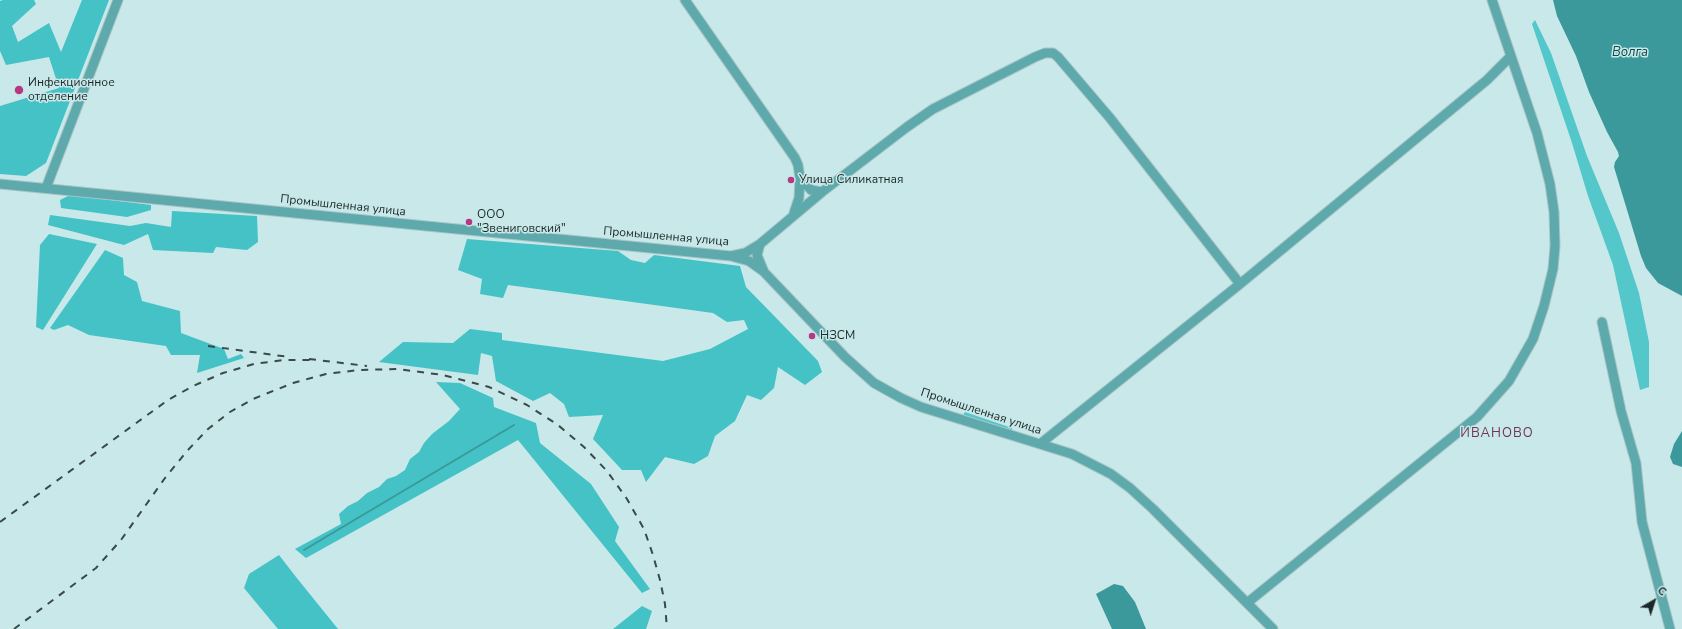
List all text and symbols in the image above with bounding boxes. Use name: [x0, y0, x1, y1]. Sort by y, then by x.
water label: Волга: [1612, 45, 1648, 61]
place label: Инфекционное отделение: [28, 76, 115, 104]
marker: Инфекционное отделение: [13, 84, 25, 96]
place label: Улица Силикатная: [799, 173, 903, 187]
marker: Улица Силикатная: [786, 175, 796, 185]
street label: Промышленная улица: [279, 192, 407, 220]
place label: ООО "Звениговский": [477, 208, 566, 236]
marker: ООО "Звениговский": [464, 217, 474, 227]
street label: Промышленная улица: [603, 224, 729, 250]
place label: НЗСМ: [820, 329, 855, 343]
marker: НЗСМ: [807, 331, 817, 341]
street label: Промышленная улица: [919, 386, 1043, 438]
district label: ИВАНОВО: [1460, 426, 1534, 442]
north arrow: [1634, 581, 1674, 621]
text: С: [1654, 583, 1669, 599]

